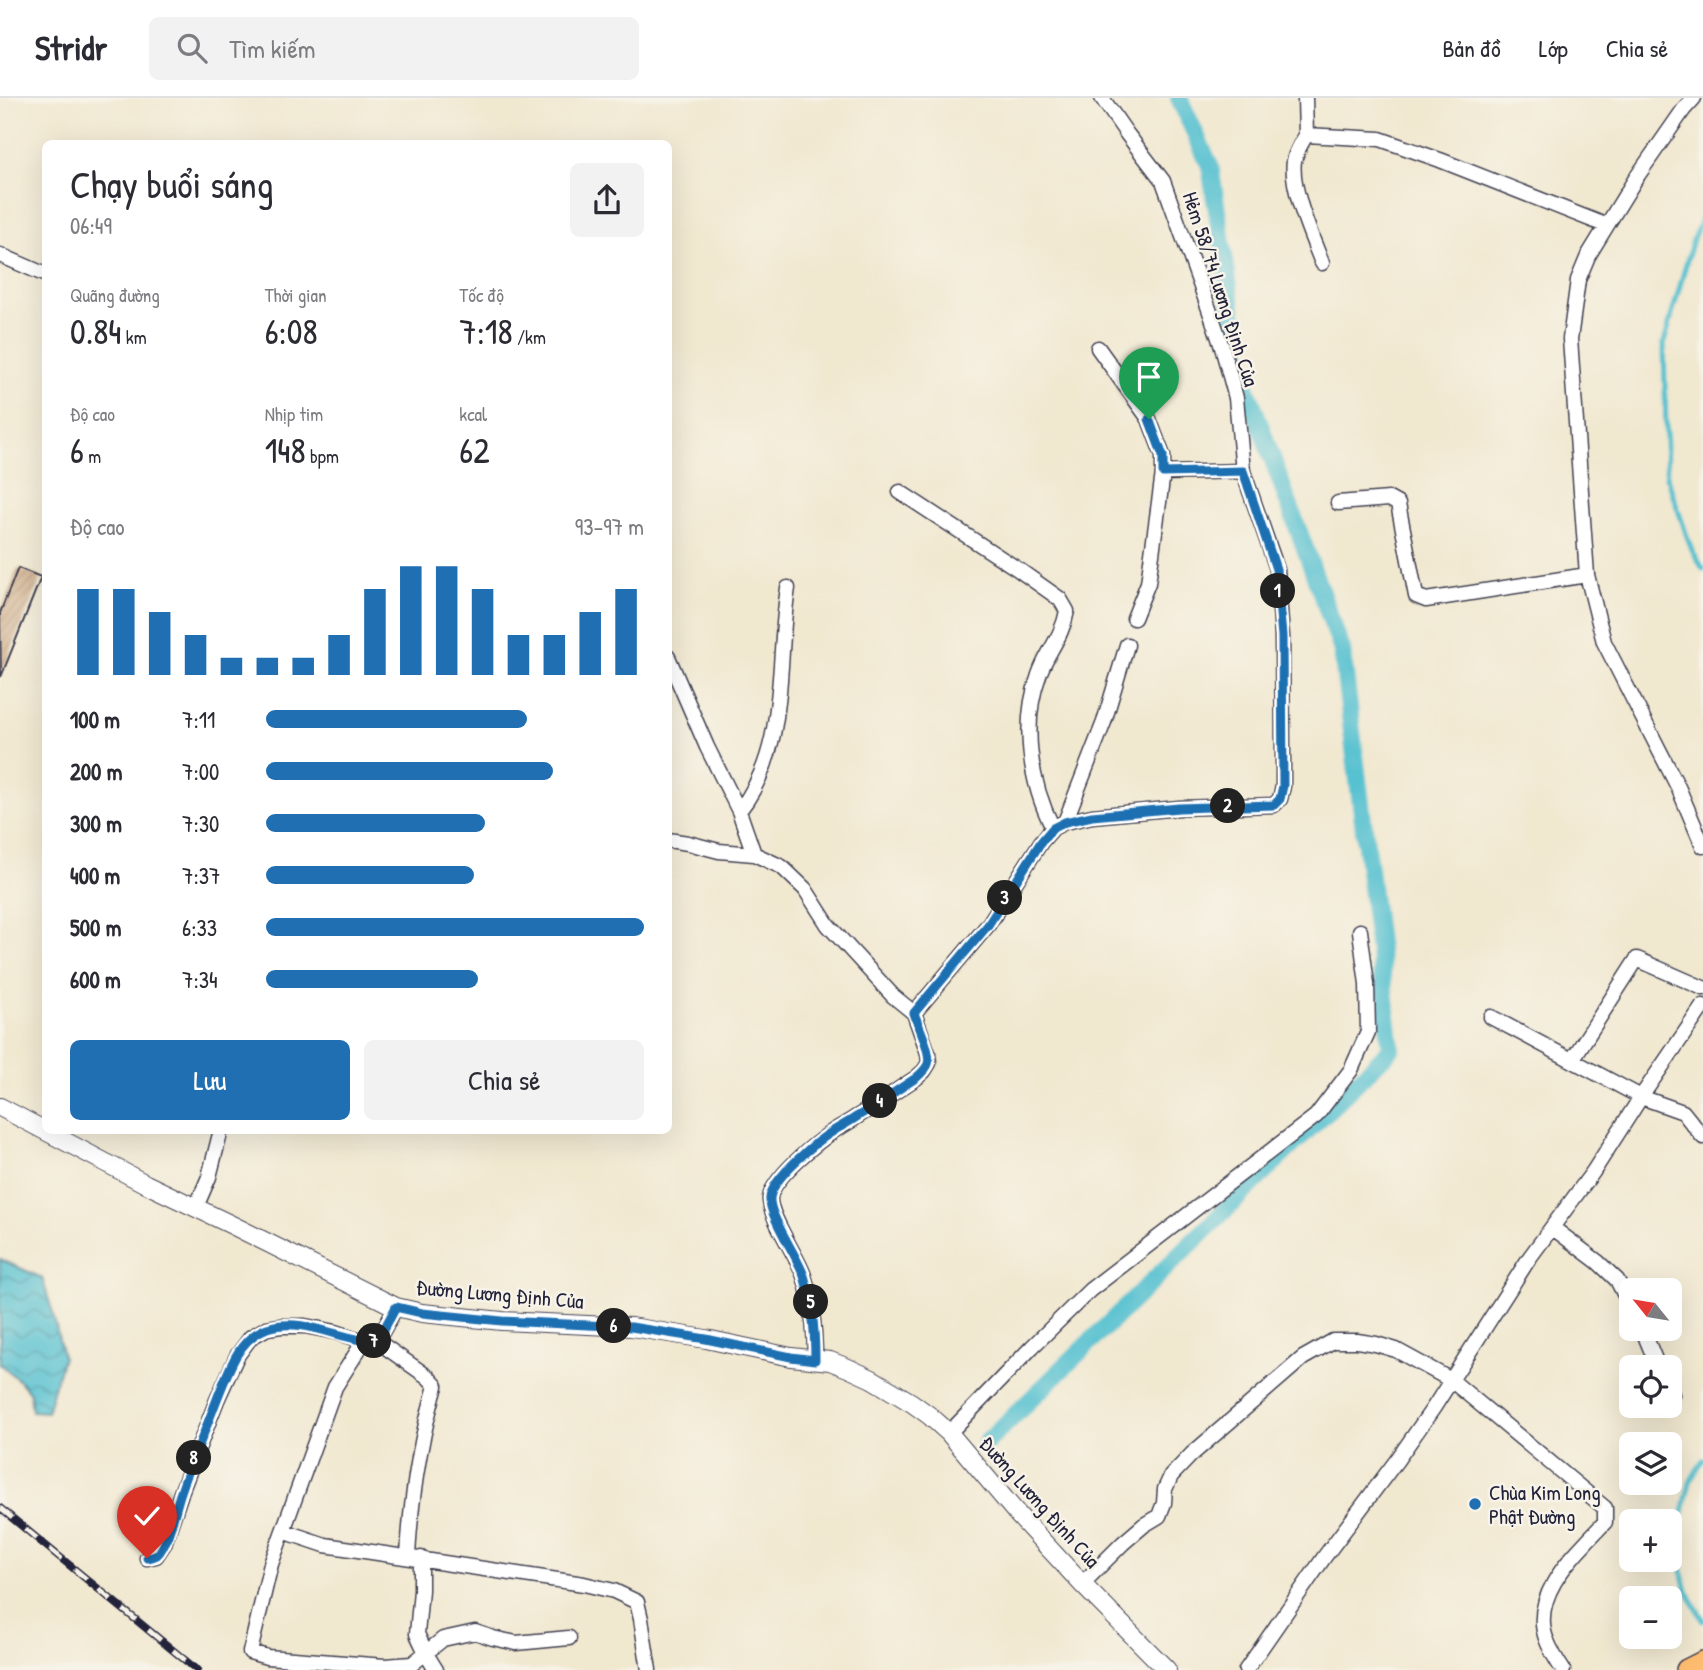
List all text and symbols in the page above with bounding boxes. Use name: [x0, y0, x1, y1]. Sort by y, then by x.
search box: [149, 17, 639, 80]
text: Stridr: [35, 26, 107, 70]
icon: search: [173, 29, 211, 67]
text: Tìm kiếm: [229, 31, 315, 66]
text: Bản đồ: [1442, 32, 1501, 64]
text: Lớp: [1539, 32, 1568, 64]
text: Chia sẻ: [1606, 32, 1668, 64]
text: Chạy buổi sáng: [70, 158, 274, 210]
button: share: [570, 163, 644, 237]
street label: Hẻm 58/74 Lương Định Của: [1176, 188, 1266, 390]
text: 06:49: [70, 210, 112, 241]
text: Quãng đường: [70, 282, 160, 308]
text: Thời gian: [265, 282, 327, 308]
text: Tốc độ: [459, 282, 504, 308]
text: 0.84: [70, 308, 121, 355]
text: 6:08: [265, 308, 318, 355]
text: 7:18: [459, 308, 513, 355]
text: km: [121, 324, 147, 350]
text: /km: [513, 324, 546, 350]
pin: [1119, 347, 1179, 419]
icon: arrive: [1130, 358, 1168, 396]
text: Độ cao: [70, 401, 115, 427]
text: Nhịp tim: [265, 401, 323, 427]
text: kcal: [459, 401, 487, 427]
text: 6: [70, 427, 84, 474]
text: 148: [265, 427, 306, 474]
text: 62: [459, 427, 490, 474]
text: m: [84, 443, 101, 469]
text: bpm: [306, 443, 339, 469]
text: Độ cao: [70, 511, 124, 542]
text: 93–97 m: [575, 511, 644, 542]
pin: 1: [1260, 574, 1296, 608]
text: 1: [1274, 577, 1281, 603]
text: 100 m: [70, 704, 120, 735]
text: 7:11: [182, 704, 215, 735]
text: 200 m: [70, 756, 122, 787]
text: 7:00: [182, 756, 219, 787]
pin: 2: [1210, 788, 1246, 824]
text: 2: [1223, 792, 1232, 818]
text: 300 m: [70, 808, 122, 839]
text: 7:30: [182, 808, 219, 839]
text: 400 m: [70, 860, 120, 891]
text: 7:37: [182, 860, 220, 891]
pin: 3: [988, 880, 1023, 916]
text: 3: [1000, 884, 1009, 910]
text: 500 m: [70, 912, 121, 943]
text: 6:33: [182, 912, 217, 943]
text: 600 m: [70, 964, 121, 995]
text: 7:34: [182, 964, 218, 995]
button: Lưu: [70, 1040, 350, 1120]
button: Chia sẻ: [364, 1040, 644, 1120]
pin: 4: [862, 1084, 898, 1118]
text: 4: [876, 1087, 883, 1113]
street label: Đường Lương Định Của: [415, 1272, 585, 1316]
north arrow: [1619, 1278, 1682, 1340]
map controls: [1619, 1278, 1682, 1649]
pin: 5: [794, 1284, 828, 1320]
text: 5: [806, 1288, 815, 1314]
pin: 6: [596, 1308, 632, 1344]
text: 6: [610, 1312, 617, 1338]
pin: 7: [356, 1324, 392, 1358]
text: 7: [369, 1327, 378, 1353]
button: locate: [1619, 1355, 1682, 1418]
street label: Đường Lương Định Của: [973, 1430, 1107, 1574]
button: layers: [1619, 1432, 1682, 1495]
pin: 8: [176, 1440, 212, 1476]
text: 8: [189, 1444, 198, 1470]
place label: Chùa Kim Long Phật Đường: [1489, 1478, 1601, 1531]
pin: [117, 1486, 177, 1558]
marker: Chùa Kim Long Phật Đường: [1467, 1496, 1483, 1512]
icon: check: [128, 1497, 166, 1535]
button: +: [1619, 1509, 1682, 1572]
button: −: [1619, 1586, 1682, 1649]

